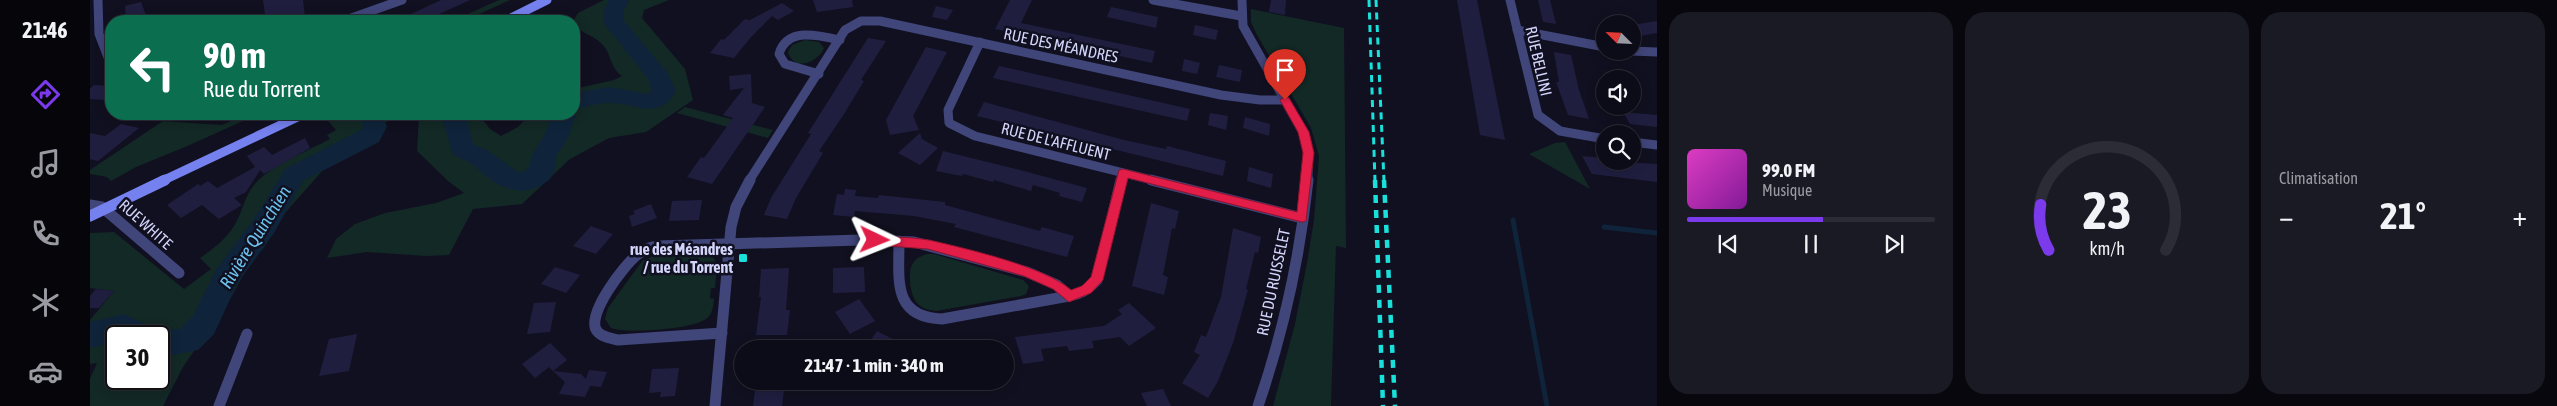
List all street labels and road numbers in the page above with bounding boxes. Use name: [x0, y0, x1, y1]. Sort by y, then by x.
street label: RUE DES MÉANDRES: [1002, 24, 1120, 66]
street label: RUE BELLINI: [1522, 24, 1556, 98]
street label: RUE DE L'AFFLUENT: [999, 119, 1113, 163]
street label: RUE WHITE: [116, 195, 176, 253]
street label: RUE DU RUISSELET: [1253, 227, 1293, 337]

